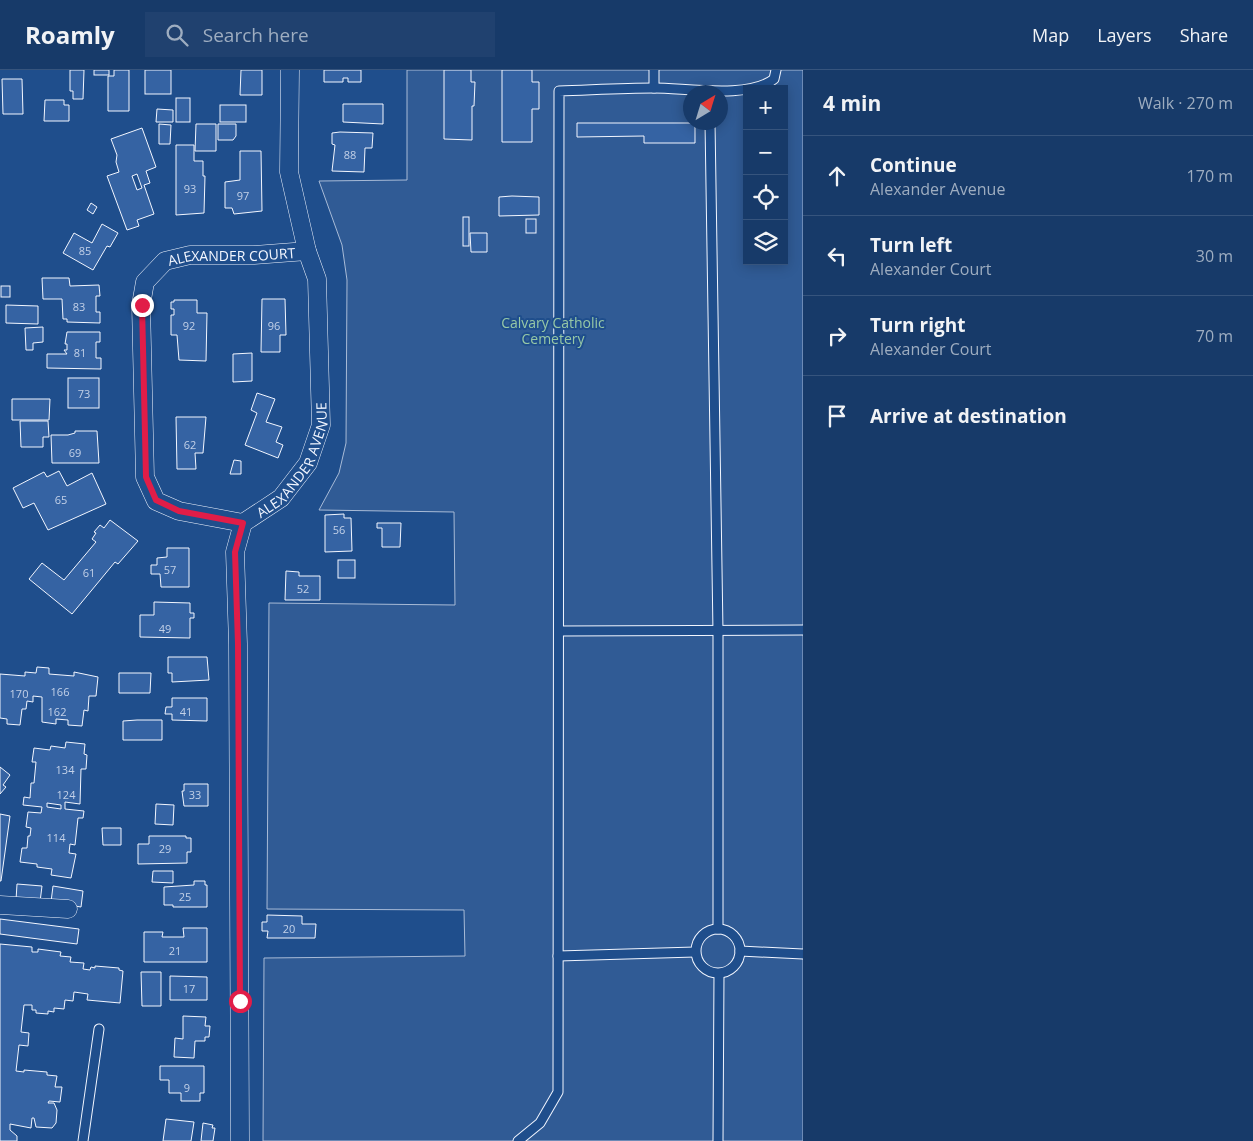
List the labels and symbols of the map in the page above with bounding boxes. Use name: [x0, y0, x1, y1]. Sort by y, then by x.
north arrow: [683, 85, 728, 130]
house number: 88: [344, 147, 356, 162]
house number: 93: [184, 181, 196, 196]
house number: 97: [237, 188, 249, 203]
street label: ALEXANDER COURT: [166, 242, 296, 270]
house number: 85: [79, 243, 91, 258]
route end: [131, 294, 154, 317]
house number: 83: [73, 299, 85, 314]
park label: Calvary Catholic Cemetery: [501, 313, 605, 348]
house number: 92: [183, 318, 195, 333]
house number: 96: [268, 318, 280, 333]
house number: 81: [74, 345, 86, 360]
house number: 73: [78, 386, 90, 401]
street label: ALEXANDER AVENUE: [252, 402, 331, 521]
house number: 62: [184, 437, 196, 452]
house number: 69: [69, 445, 81, 460]
house number: 65: [55, 492, 67, 507]
house number: 56: [333, 522, 345, 537]
house number: 57: [164, 562, 176, 577]
house number: 61: [83, 565, 95, 580]
house number: 52: [297, 581, 309, 596]
house number: 49: [159, 621, 171, 636]
house number: 166: [51, 684, 69, 699]
house number: 170: [10, 686, 28, 701]
house number: 162: [48, 704, 66, 719]
house number: 41: [180, 704, 192, 719]
house number: 134: [56, 762, 75, 777]
house number: 124: [57, 787, 76, 802]
house number: 33: [189, 787, 201, 802]
house number: 114: [47, 830, 66, 845]
house number: 29: [159, 841, 171, 856]
house number: 25: [179, 889, 191, 904]
house number: 20: [283, 921, 295, 936]
house number: 21: [169, 943, 181, 958]
house number: 17: [183, 981, 195, 996]
route start: [229, 990, 252, 1013]
house number: 9: [184, 1080, 190, 1095]

